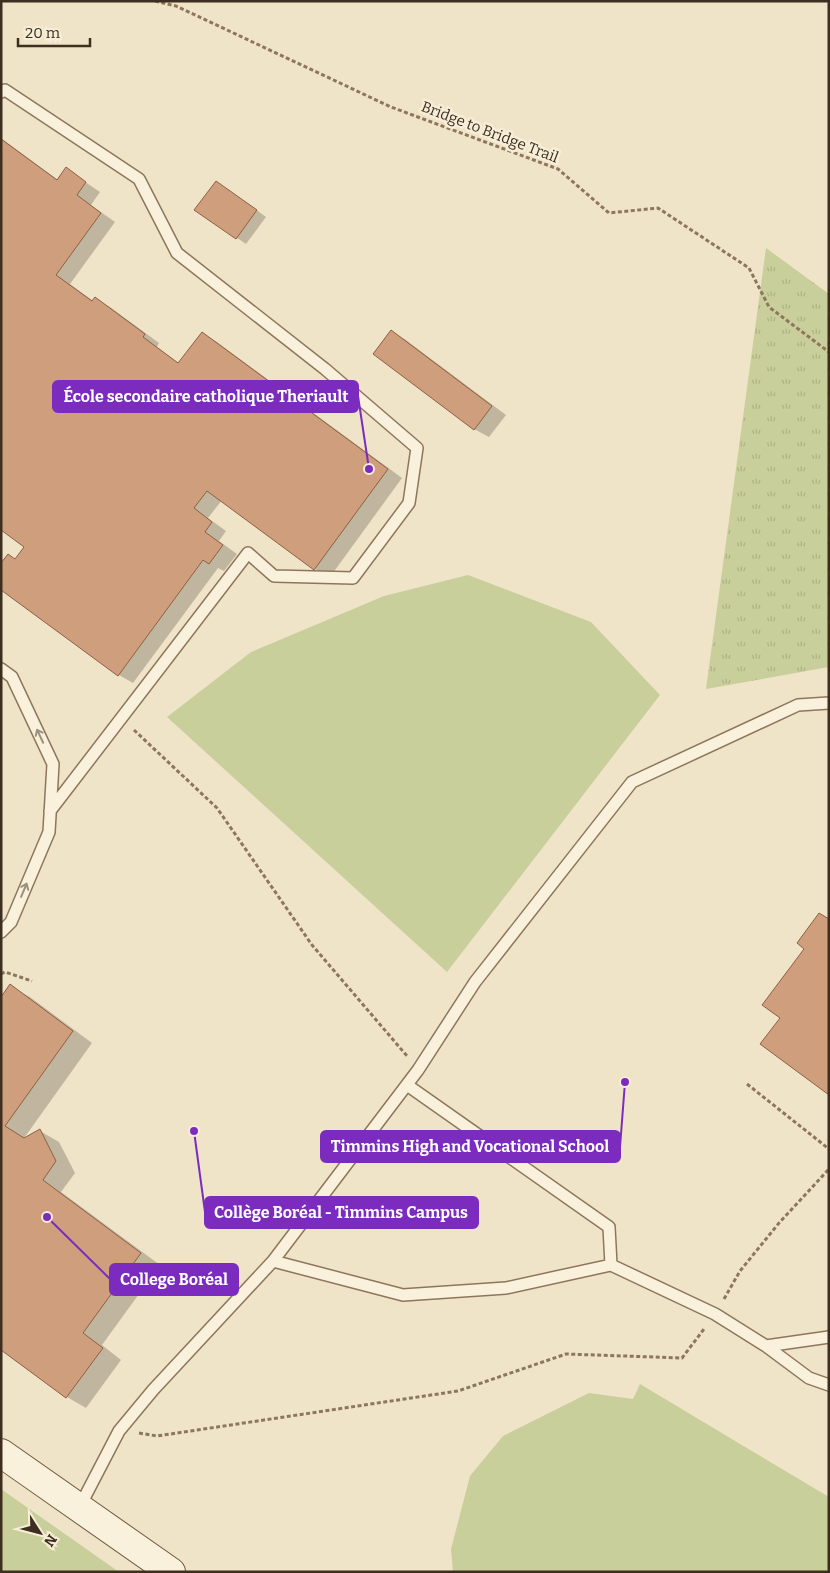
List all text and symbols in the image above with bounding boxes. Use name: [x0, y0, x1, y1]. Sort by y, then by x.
scale bar: [18, 15, 90, 47]
text: 20 m: [25, 24, 61, 42]
street label: Bridge to Bridge Trail: [419, 98, 561, 166]
callout: École secondaire catholique Theriault: [53, 381, 358, 412]
text: École secondaire catholique Theriault: [63, 385, 349, 406]
one-way arrow: [34, 729, 44, 744]
one-way arrow: [20, 883, 30, 898]
callout: Timmins High and Vocational School: [321, 1131, 620, 1162]
text: Timmins High and Vocational School: [331, 1137, 609, 1156]
callout: Collège Boréal - Timmins Campus: [205, 1197, 478, 1228]
text: Collège Boréal - Timmins Campus: [214, 1203, 468, 1222]
callout: College Boréal: [110, 1264, 238, 1295]
text: College Boréal: [120, 1270, 228, 1289]
north arrow: [15, 1508, 65, 1558]
text: N: [40, 1531, 60, 1550]

